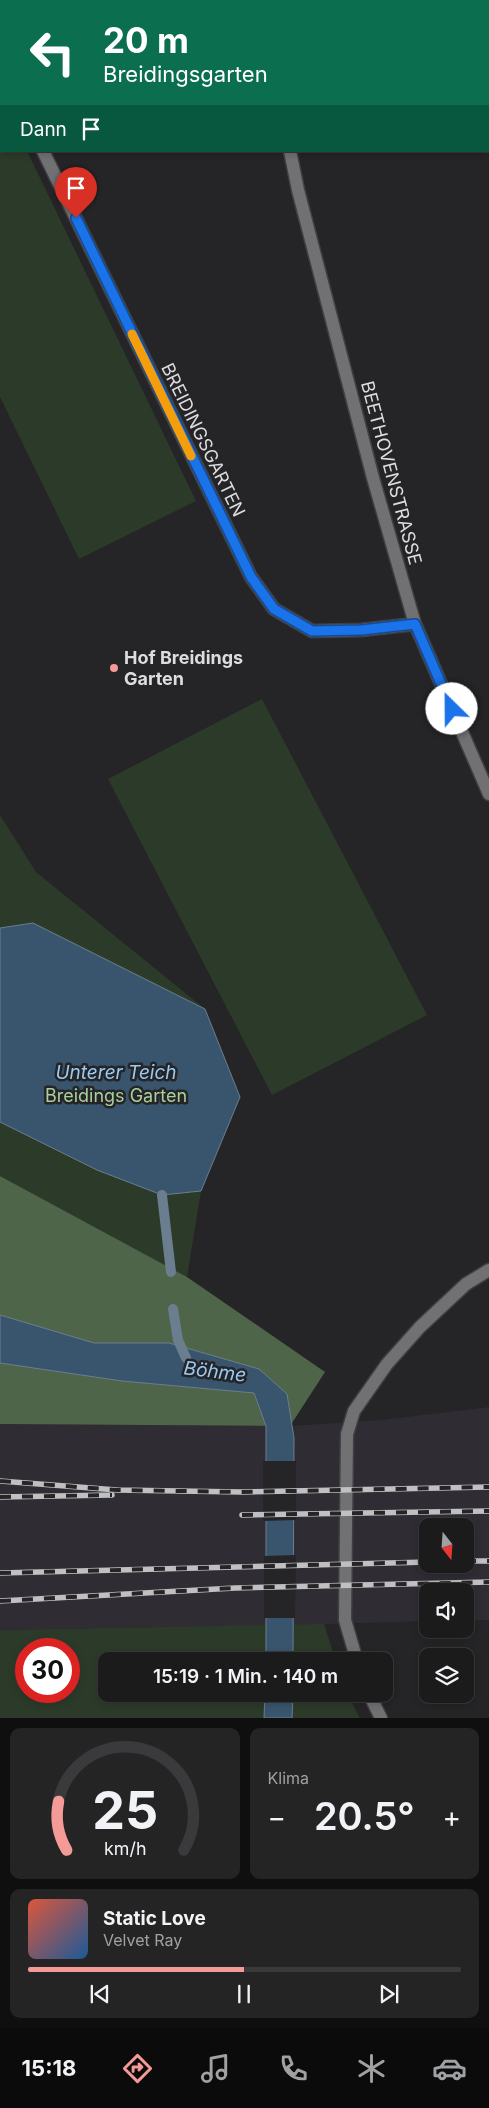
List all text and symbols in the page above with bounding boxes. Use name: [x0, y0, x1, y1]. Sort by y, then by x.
text: 20 m: [103, 19, 189, 61]
icon: left: [20, 20, 85, 85]
text: Breidingsgarten: [103, 61, 268, 87]
icon: arrive: [77, 115, 105, 143]
text: Dann: [20, 118, 67, 141]
pin: [55, 167, 97, 218]
icon: arrive: [62, 174, 90, 202]
street label: BREIDINGSGARTEN: [157, 359, 250, 520]
street label: BEETHOVENSTRASSE: [357, 379, 426, 567]
place label: Hof Breidings Garten: [124, 647, 243, 689]
marker: Hof Breidings Garten: [108, 662, 120, 674]
position arrow: [425, 682, 477, 734]
water label: Unterer Teich: [55, 1061, 177, 1084]
park label: Breidings Garten: [45, 1085, 187, 1106]
water label: Böhme: [182, 1356, 247, 1387]
north arrow: [419, 1518, 474, 1572]
map controls: [419, 1518, 474, 1703]
button: sound: [419, 1583, 474, 1638]
speed limit sign: 30: [15, 1638, 80, 1703]
button: layers: [419, 1648, 474, 1703]
text: 15:19 · 1 Min. · 140 m: [153, 1665, 338, 1688]
text: Klima: [268, 1768, 309, 1788]
text: 25: [92, 1779, 158, 1842]
text: 20.5°: [314, 1793, 415, 1839]
text: −: [268, 1800, 286, 1834]
text: +: [442, 1800, 461, 1834]
text: km/h: [104, 1838, 146, 1859]
text: Static Love: [103, 1907, 206, 1930]
text: Velvet Ray: [103, 1930, 182, 1950]
icon: previous: [86, 1980, 114, 2008]
icon: pause: [230, 1980, 258, 2008]
icon: next: [375, 1980, 403, 2008]
icon: directions: [120, 2051, 155, 2086]
icon: music: [198, 2051, 233, 2086]
icon: phone: [276, 2051, 311, 2086]
icon: climate: [354, 2051, 389, 2086]
icon: car: [432, 2051, 467, 2086]
text: 15:18: [22, 2055, 76, 2081]

